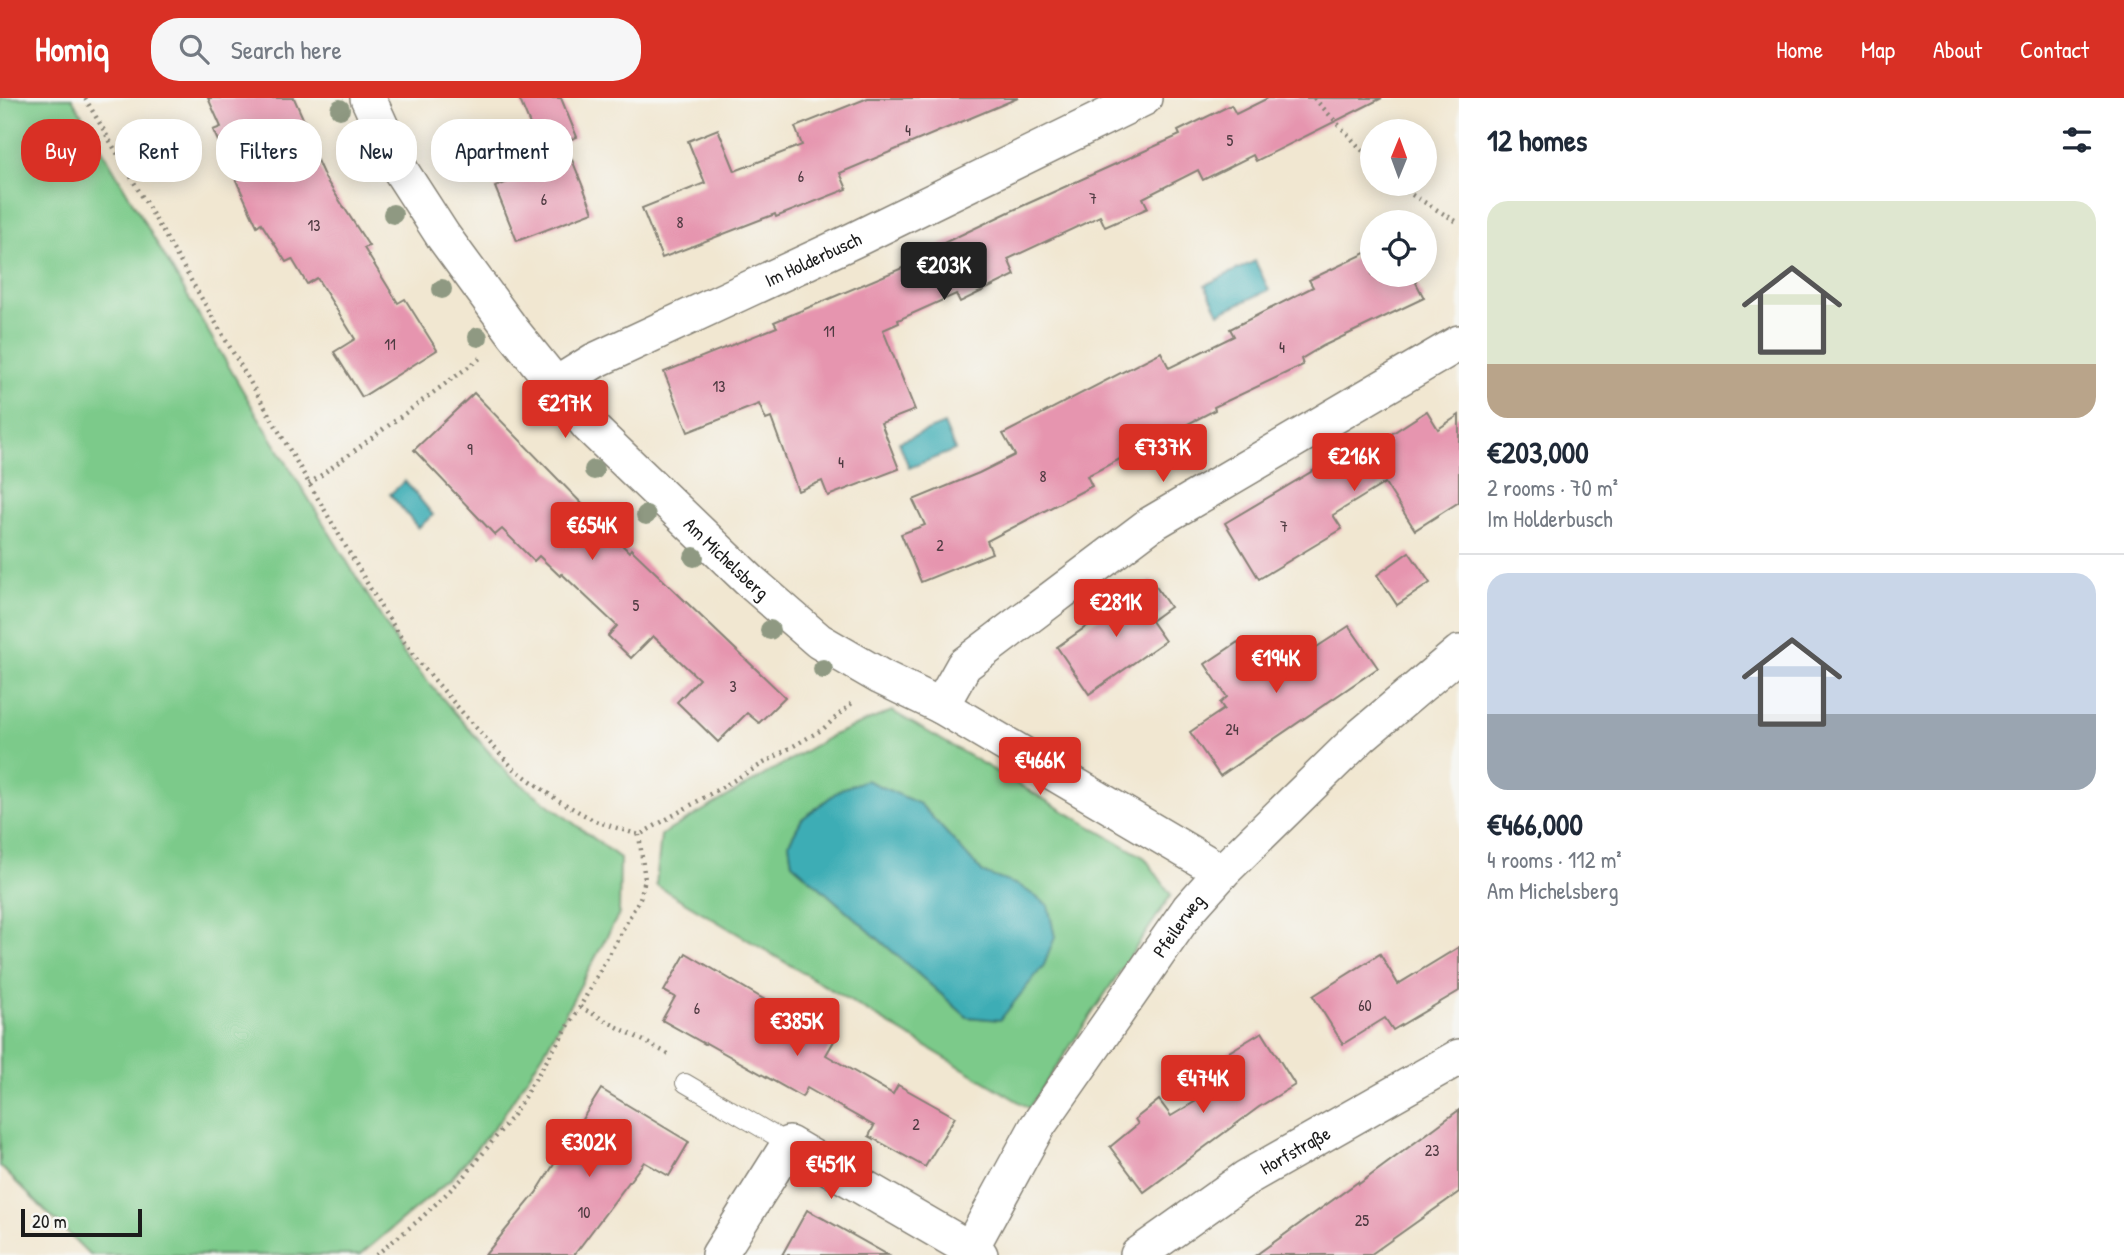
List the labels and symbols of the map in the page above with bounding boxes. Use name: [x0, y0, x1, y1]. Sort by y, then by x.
house number: 4: [905, 119, 911, 141]
north arrow: [1360, 119, 1437, 196]
house number: 5: [1227, 129, 1234, 151]
house number: 6: [798, 165, 804, 187]
house number: 7: [1089, 187, 1097, 209]
house number: 6: [541, 188, 547, 210]
house number: 8: [677, 211, 684, 233]
house number: 13: [308, 214, 320, 236]
street label: Im Holderbusch: [760, 225, 866, 293]
pin: €203K: [895, 242, 993, 302]
house number: 11: [823, 320, 835, 342]
house number: 11: [384, 333, 396, 355]
house number: 4: [1279, 336, 1285, 358]
house number: 13: [713, 375, 725, 397]
pin: €217K: [516, 380, 614, 440]
pin: €737K: [1114, 424, 1212, 484]
pin: €216K: [1305, 434, 1403, 493]
house number: 9: [467, 438, 473, 460]
house number: 4: [838, 451, 844, 473]
house number: 8: [1040, 465, 1047, 487]
pin: €654K: [543, 503, 641, 562]
street label: Am Michelsberg: [678, 511, 775, 605]
house number: 7: [1280, 515, 1288, 537]
house number: 2: [936, 534, 944, 556]
pin: €281K: [1067, 580, 1165, 639]
house number: 5: [633, 594, 640, 616]
pin: €194K: [1227, 636, 1325, 695]
house number: 3: [729, 675, 737, 697]
house number: 24: [1225, 718, 1239, 740]
pin: €466K: [991, 738, 1089, 797]
street label: Pfeilerweg: [1146, 888, 1210, 962]
house number: 60: [1358, 994, 1372, 1016]
house number: 6: [694, 997, 700, 1019]
pin: €385K: [748, 998, 846, 1058]
pin: €474K: [1154, 1056, 1252, 1115]
house number: 2: [912, 1113, 920, 1135]
pin: €302K: [540, 1119, 638, 1179]
street label: Horfstraße: [1255, 1120, 1335, 1180]
house number: 23: [1425, 1139, 1439, 1161]
pin: €451K: [782, 1142, 880, 1201]
house number: 10: [578, 1201, 590, 1223]
scale bar: [21, 1206, 142, 1238]
house number: 25: [1355, 1209, 1369, 1231]

